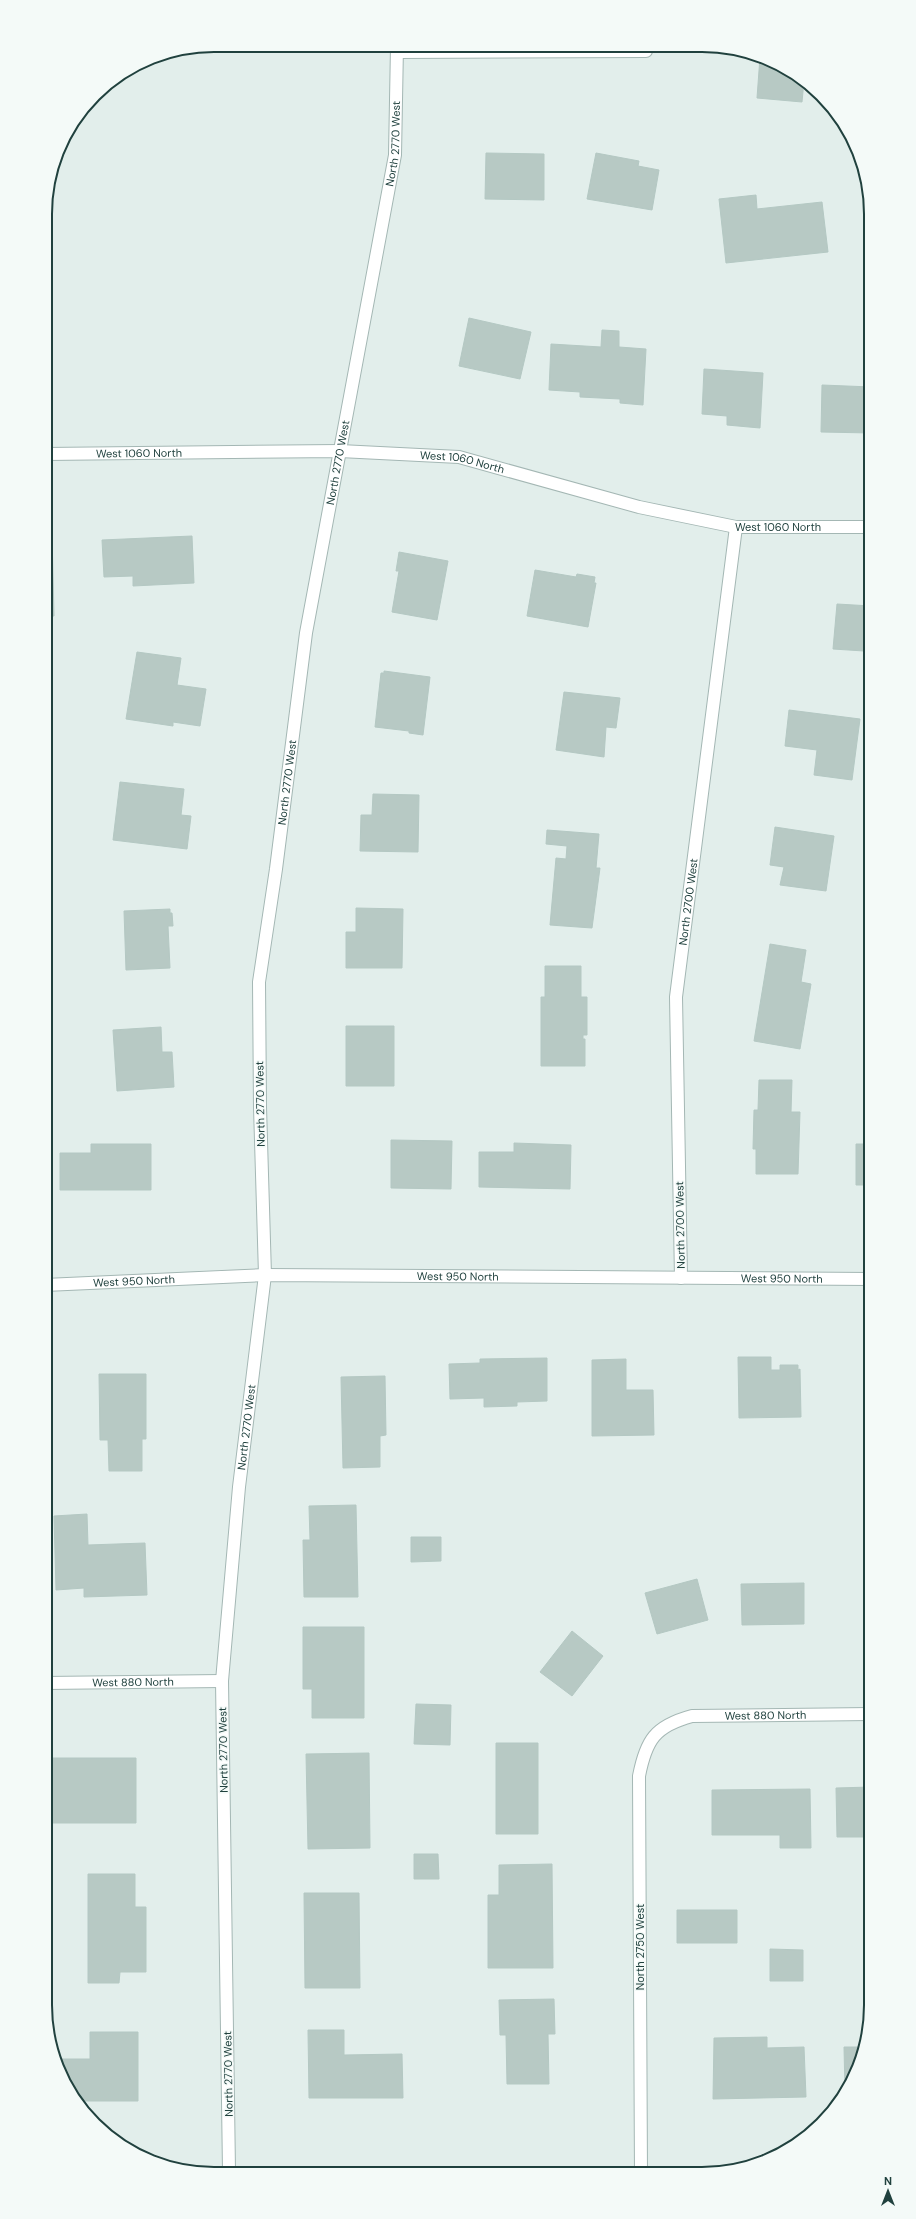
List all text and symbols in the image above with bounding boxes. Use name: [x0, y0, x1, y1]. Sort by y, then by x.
street label: North 2770 West: [382, 101, 403, 188]
street label: North 2770 West: [323, 419, 352, 506]
street label: West 1060 North: [96, 446, 182, 460]
street label: West 1060 North: [419, 448, 506, 476]
street label: West 1060 North: [735, 520, 821, 534]
street label: North 2770 West: [275, 739, 299, 826]
street label: North 2700 West: [676, 857, 701, 946]
street label: North 2770 West: [252, 1061, 268, 1147]
street label: North 2700 West: [672, 1181, 688, 1269]
street label: West 950 North: [417, 1269, 499, 1284]
street label: West 950 North: [741, 1271, 823, 1286]
street label: West 950 North: [93, 1272, 175, 1290]
street label: North 2770 West: [234, 1384, 259, 1471]
street label: West 880 North: [92, 1675, 174, 1689]
street label: North 2770 West: [215, 1707, 231, 1793]
street label: West 880 North: [725, 1708, 806, 1723]
street label: North 2750 West: [633, 1904, 647, 1990]
street label: North 2770 West: [220, 2031, 236, 2117]
north arrow: [868, 2171, 908, 2211]
text: N: [884, 2174, 892, 2188]

